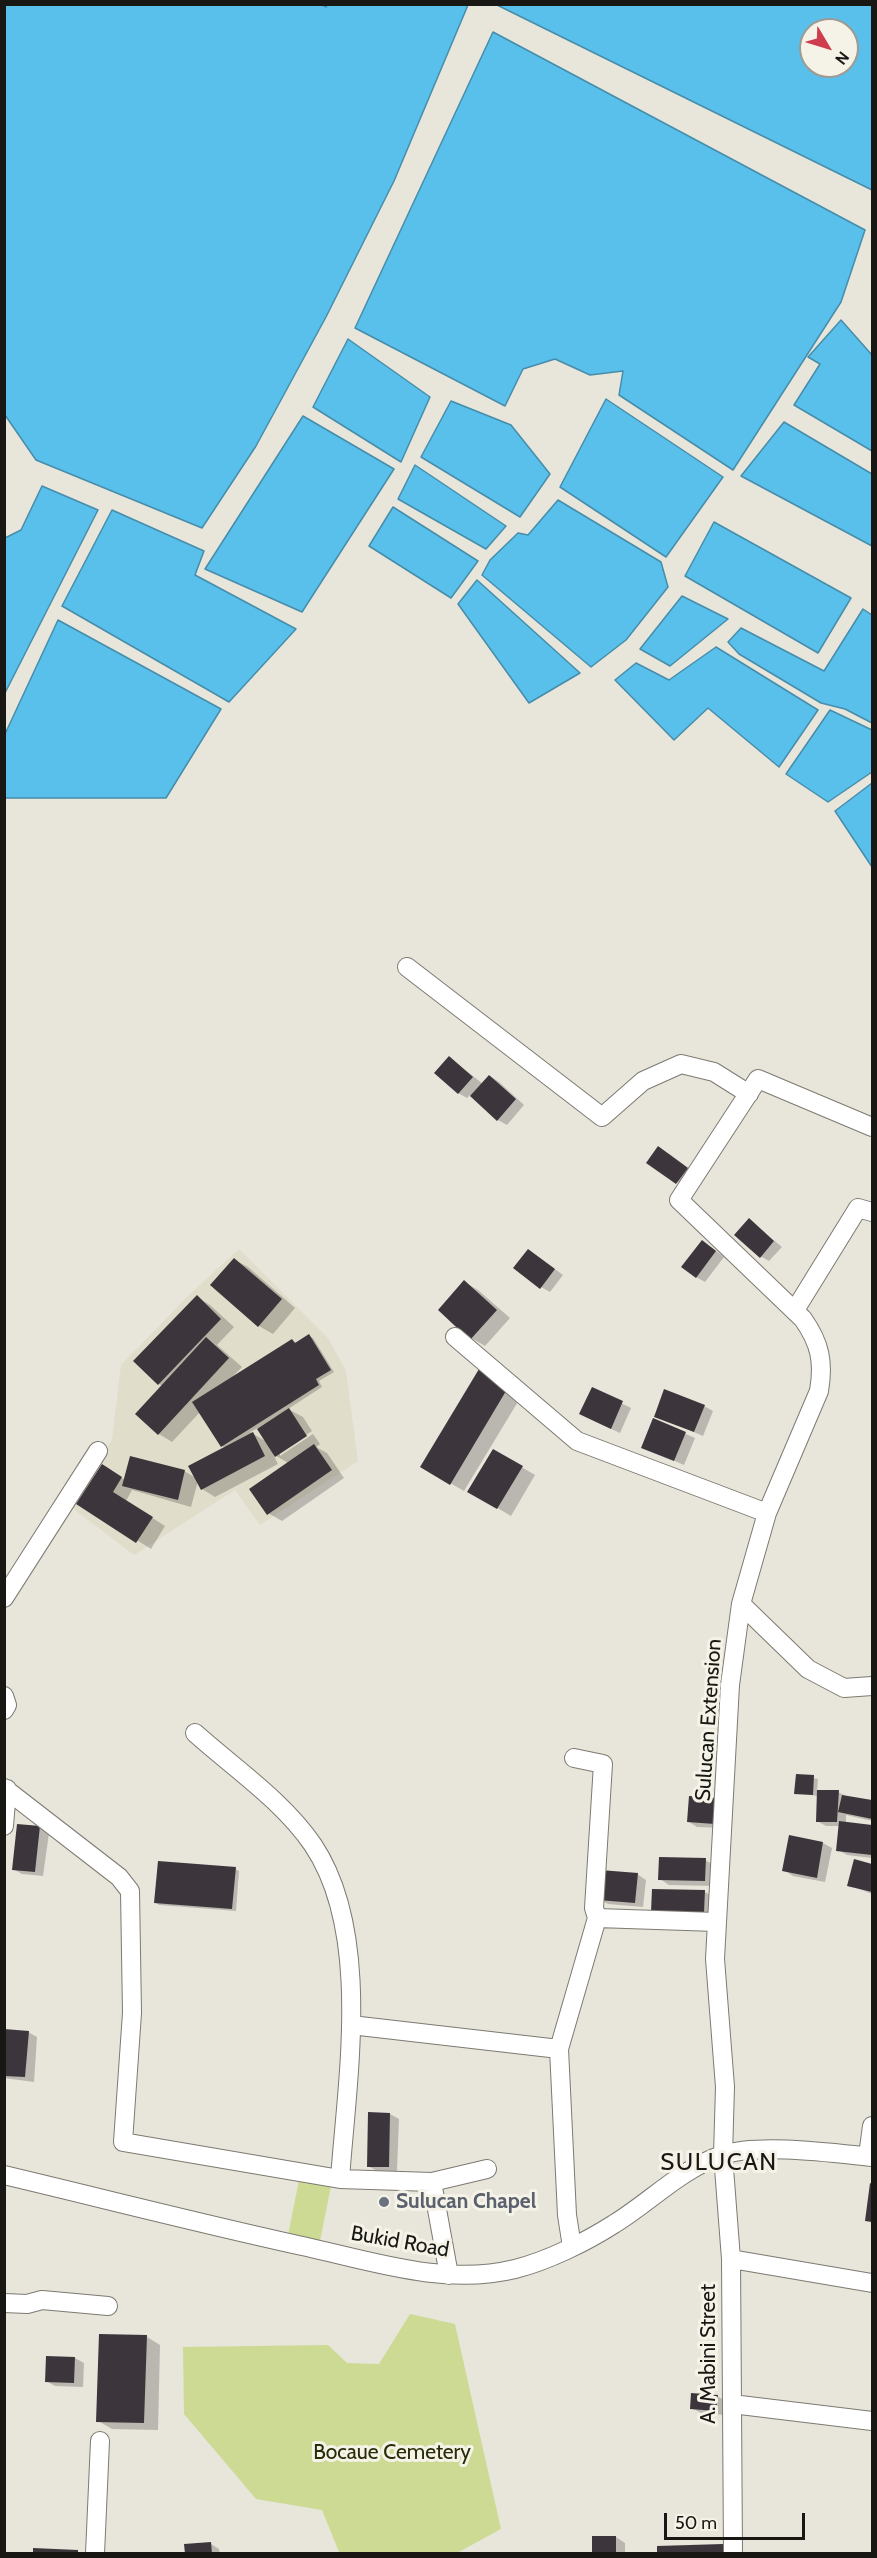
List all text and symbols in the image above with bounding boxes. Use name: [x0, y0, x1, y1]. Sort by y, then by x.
north arrow: [799, 18, 859, 78]
text: N: [831, 48, 853, 68]
street label: Sulucan Extension: [691, 1638, 727, 1802]
district label: SULUCAN: [660, 2149, 778, 2177]
place label: Sulucan Chapel: [396, 2189, 536, 2215]
marker: Sulucan Chapel: [377, 2195, 391, 2209]
street label: Bukid Road: [349, 2221, 451, 2263]
street label: A. Mabini Street: [696, 2284, 722, 2424]
park label: Bocaue Cemetery: [313, 2440, 471, 2466]
scale bar: [667, 2501, 808, 2539]
text: 50 m: [675, 2512, 717, 2534]

